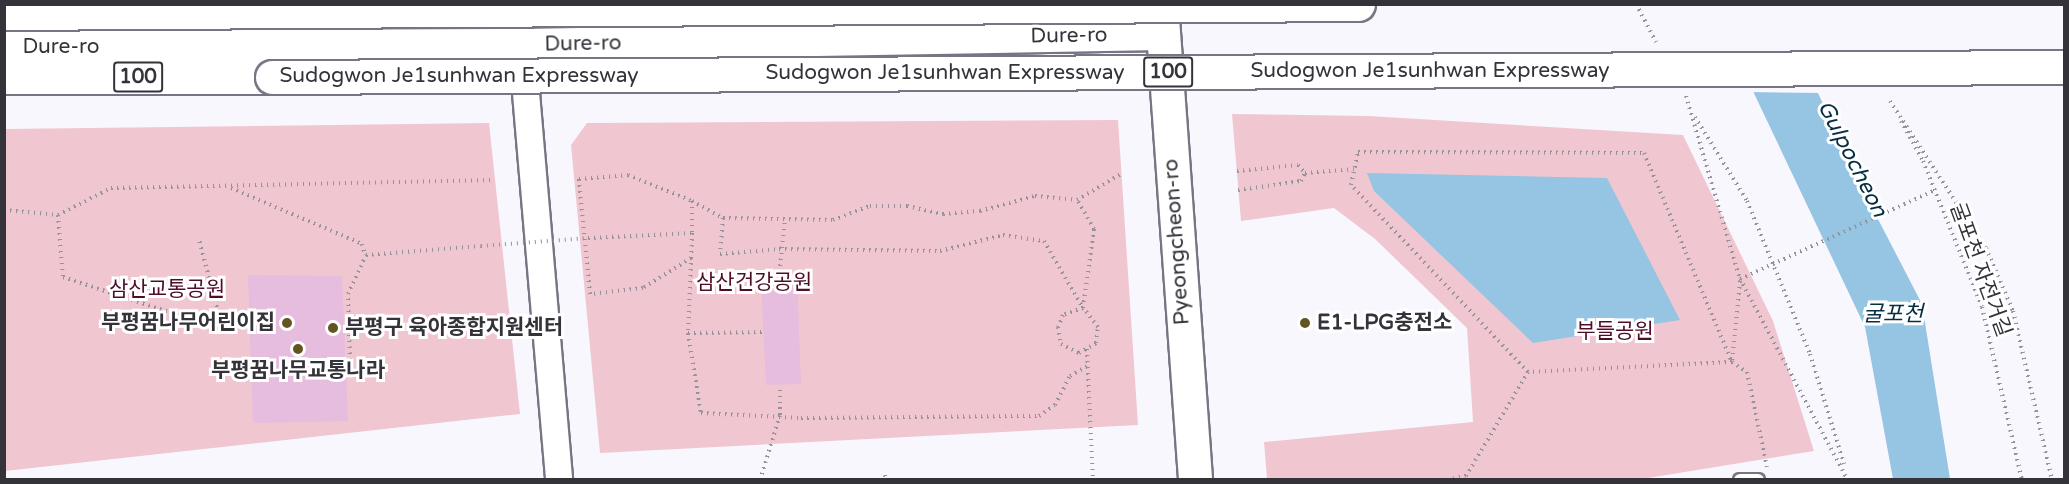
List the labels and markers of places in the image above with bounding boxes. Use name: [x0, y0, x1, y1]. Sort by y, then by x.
place label: 부평꿈나무어린이집: [101, 310, 275, 336]
place label: E1-LPG충전소: [1317, 310, 1452, 336]
place label: 부평구 육아종합지원센터: [345, 315, 563, 341]
marker: 부평꿈나무어린이집: [280, 316, 294, 330]
marker: E1-LPG충전소: [1298, 316, 1312, 330]
marker: 부평구 육아종합지원센터: [326, 321, 340, 335]
marker: 부평꿈나무교통나라: [291, 342, 305, 356]
place label: 부평꿈나무교통나라: [211, 358, 385, 384]

